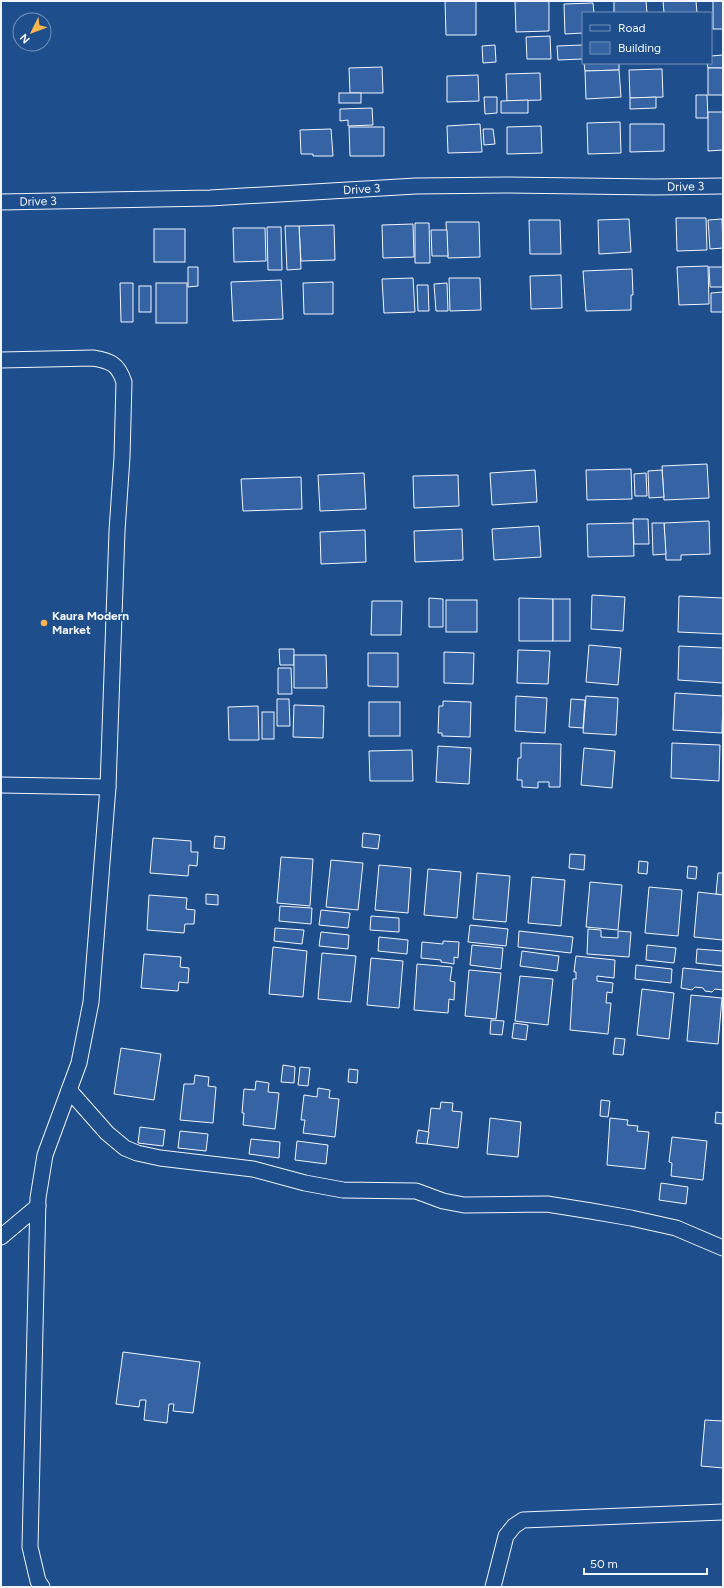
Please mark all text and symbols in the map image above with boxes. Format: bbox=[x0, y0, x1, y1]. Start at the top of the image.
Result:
north arrow bbox=[12, 12, 52, 52]
legend bbox=[582, 12, 712, 64]
text: Road bbox=[618, 21, 646, 35]
text: N bbox=[17, 31, 33, 46]
text: Building bbox=[618, 41, 661, 55]
street label: Drive 3 bbox=[667, 179, 704, 194]
street label: Drive 3 bbox=[343, 181, 381, 197]
street label: Drive 3 bbox=[19, 194, 57, 209]
place label: Kaura Modern Market bbox=[52, 609, 129, 637]
marker: Kaura Modern Market bbox=[39, 618, 49, 628]
scale bar bbox=[584, 1550, 707, 1576]
text: 50 m bbox=[590, 1557, 618, 1571]

